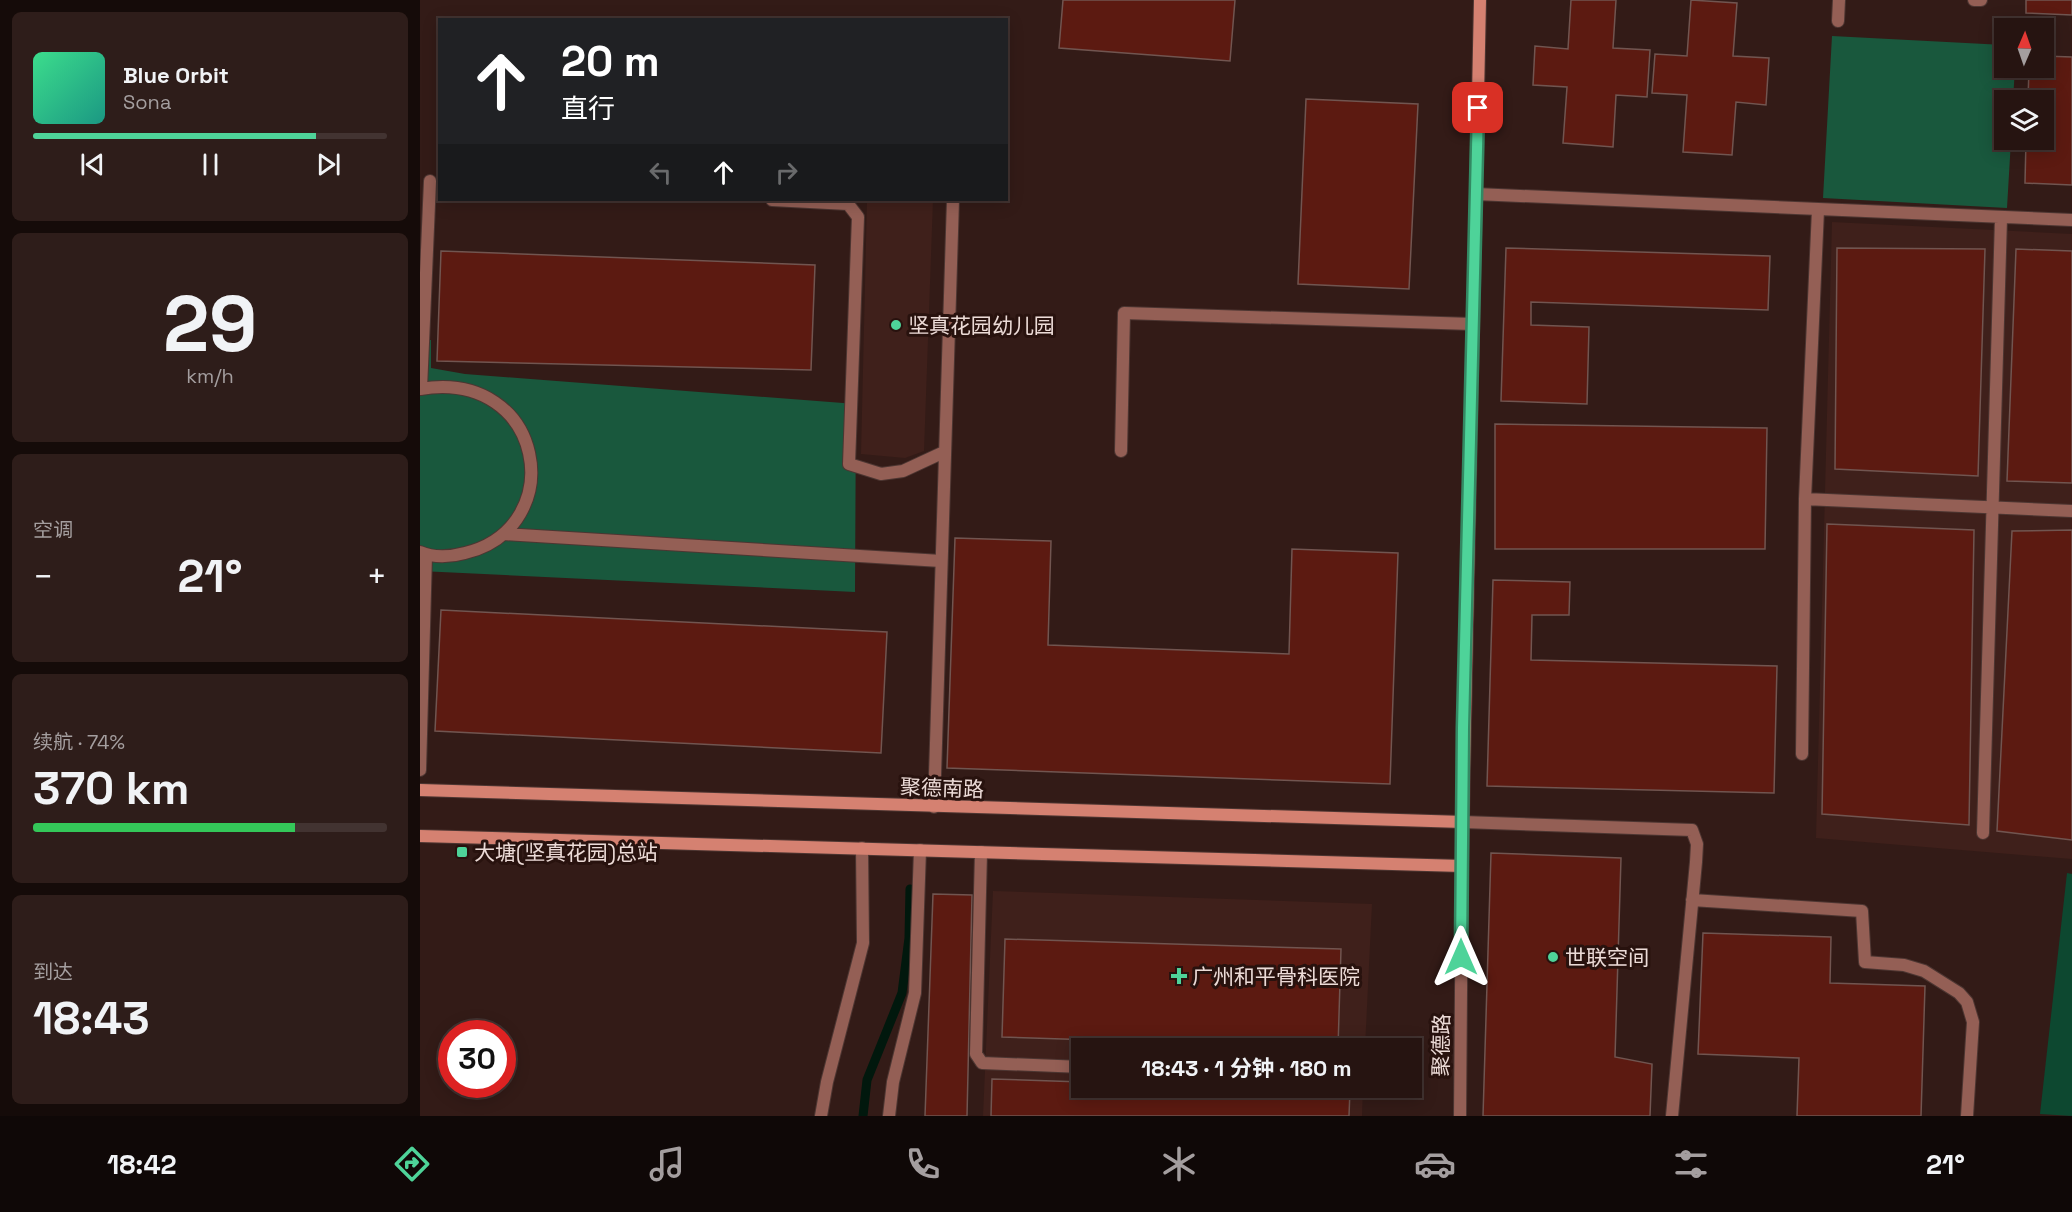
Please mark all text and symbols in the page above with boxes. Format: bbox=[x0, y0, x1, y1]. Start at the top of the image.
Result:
north arrow bbox=[1994, 18, 2054, 78]
map controls bbox=[1994, 18, 2054, 150]
text: 20 m bbox=[561, 35, 660, 88]
icon: ahead bbox=[462, 42, 540, 120]
text: Blue Orbit bbox=[123, 61, 229, 89]
pin bbox=[1452, 82, 1503, 133]
text: Sona bbox=[123, 89, 171, 115]
button: layers bbox=[1994, 90, 2054, 150]
text: 直行 bbox=[561, 91, 615, 126]
icon: arrive bbox=[1461, 91, 1494, 124]
icon: previous bbox=[76, 148, 109, 181]
icon: pause bbox=[194, 148, 227, 181]
icon: next bbox=[312, 148, 345, 181]
icon: left bbox=[644, 156, 677, 189]
icon: ahead bbox=[707, 156, 740, 189]
icon: right bbox=[770, 156, 803, 189]
text: 29 bbox=[163, 274, 257, 374]
place label: 坚真花园幼儿园 bbox=[908, 312, 1055, 339]
marker: 坚真花园幼儿园 bbox=[889, 318, 903, 332]
text: km/h bbox=[186, 363, 234, 389]
text: 空调 bbox=[33, 517, 73, 543]
text: 21° bbox=[178, 548, 242, 605]
text: − bbox=[33, 556, 53, 598]
text: + bbox=[367, 556, 387, 598]
text: 续航 · 74% bbox=[33, 729, 125, 755]
text: 370 km bbox=[33, 760, 190, 817]
street label: 聚德南路 bbox=[900, 773, 984, 803]
place label: 大塘(坚真花园)总站 bbox=[474, 839, 658, 866]
marker: 大塘(坚真花园)总站 bbox=[455, 845, 469, 859]
position arrow bbox=[1429, 925, 1493, 989]
place label: 世联空间 bbox=[1565, 944, 1649, 971]
marker: 世联空间 bbox=[1546, 950, 1560, 964]
text: 到达 bbox=[33, 959, 73, 985]
place label: 广州和平骨科医院 bbox=[1192, 963, 1360, 990]
marker: 广州和平骨科医院 bbox=[1170, 967, 1188, 985]
text: 18:43 bbox=[33, 990, 150, 1047]
street label: 聚德路 bbox=[1427, 1013, 1455, 1077]
speed limit sign: 30 bbox=[438, 1020, 516, 1098]
text: 18:43 · 1 分钟 · 180 m bbox=[1141, 1054, 1352, 1082]
icon: directions bbox=[391, 1143, 433, 1185]
icon: music bbox=[646, 1143, 688, 1185]
icon: phone bbox=[902, 1143, 944, 1185]
icon: climate bbox=[1158, 1143, 1200, 1185]
icon: car bbox=[1414, 1143, 1456, 1185]
icon: filters bbox=[1670, 1143, 1712, 1185]
text: 18:42 bbox=[107, 1147, 177, 1182]
text: 21° bbox=[1926, 1147, 1965, 1182]

